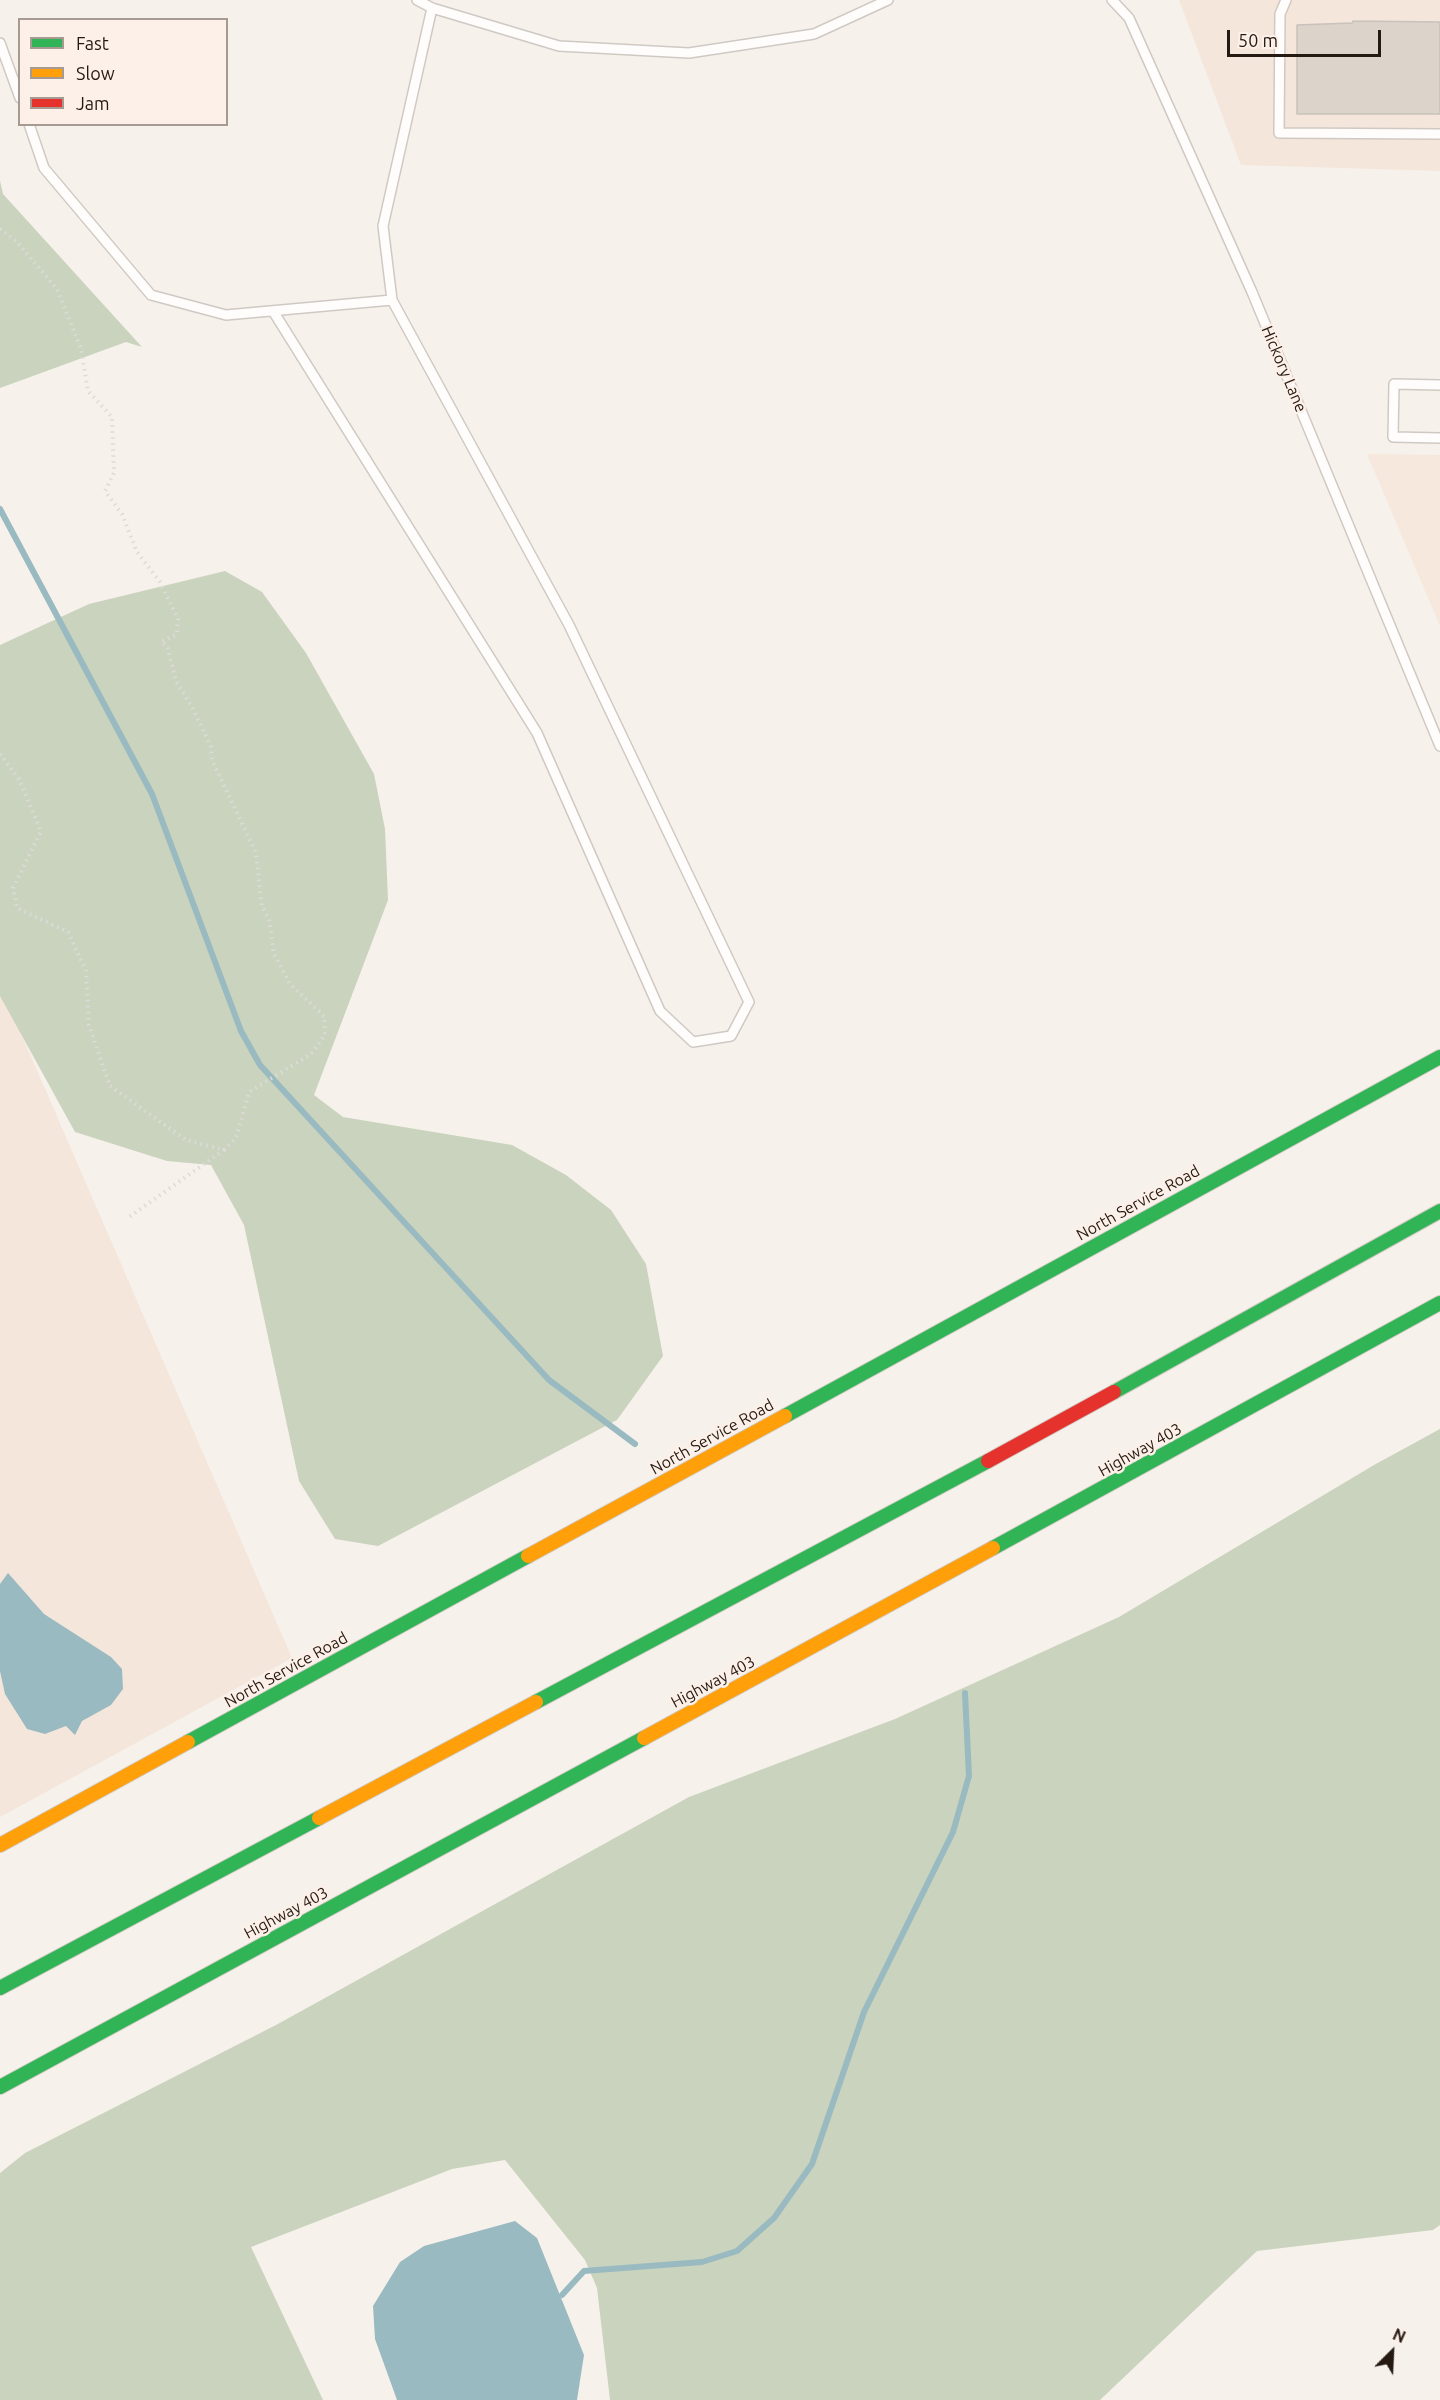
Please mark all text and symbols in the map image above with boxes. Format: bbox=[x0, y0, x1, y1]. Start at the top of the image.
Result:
legend bbox=[18, 18, 228, 126]
scale bar bbox=[1230, 18, 1384, 56]
text: 50 m bbox=[1238, 30, 1278, 50]
text: Fast bbox=[76, 33, 109, 53]
text: Slow bbox=[76, 63, 115, 83]
text: Jam bbox=[76, 93, 110, 113]
street label: Hickory Lane bbox=[1257, 323, 1311, 415]
street label: North Service Road bbox=[1073, 1161, 1203, 1245]
street label: North Service Road bbox=[647, 1395, 777, 1479]
street label: Highway 403 bbox=[1095, 1419, 1185, 1481]
street label: North Service Road bbox=[221, 1628, 351, 1712]
street label: Highway 403 bbox=[668, 1652, 758, 1712]
street label: Highway 403 bbox=[241, 1883, 331, 1943]
north arrow bbox=[1362, 2322, 1422, 2382]
text: N bbox=[1390, 2325, 1408, 2346]

